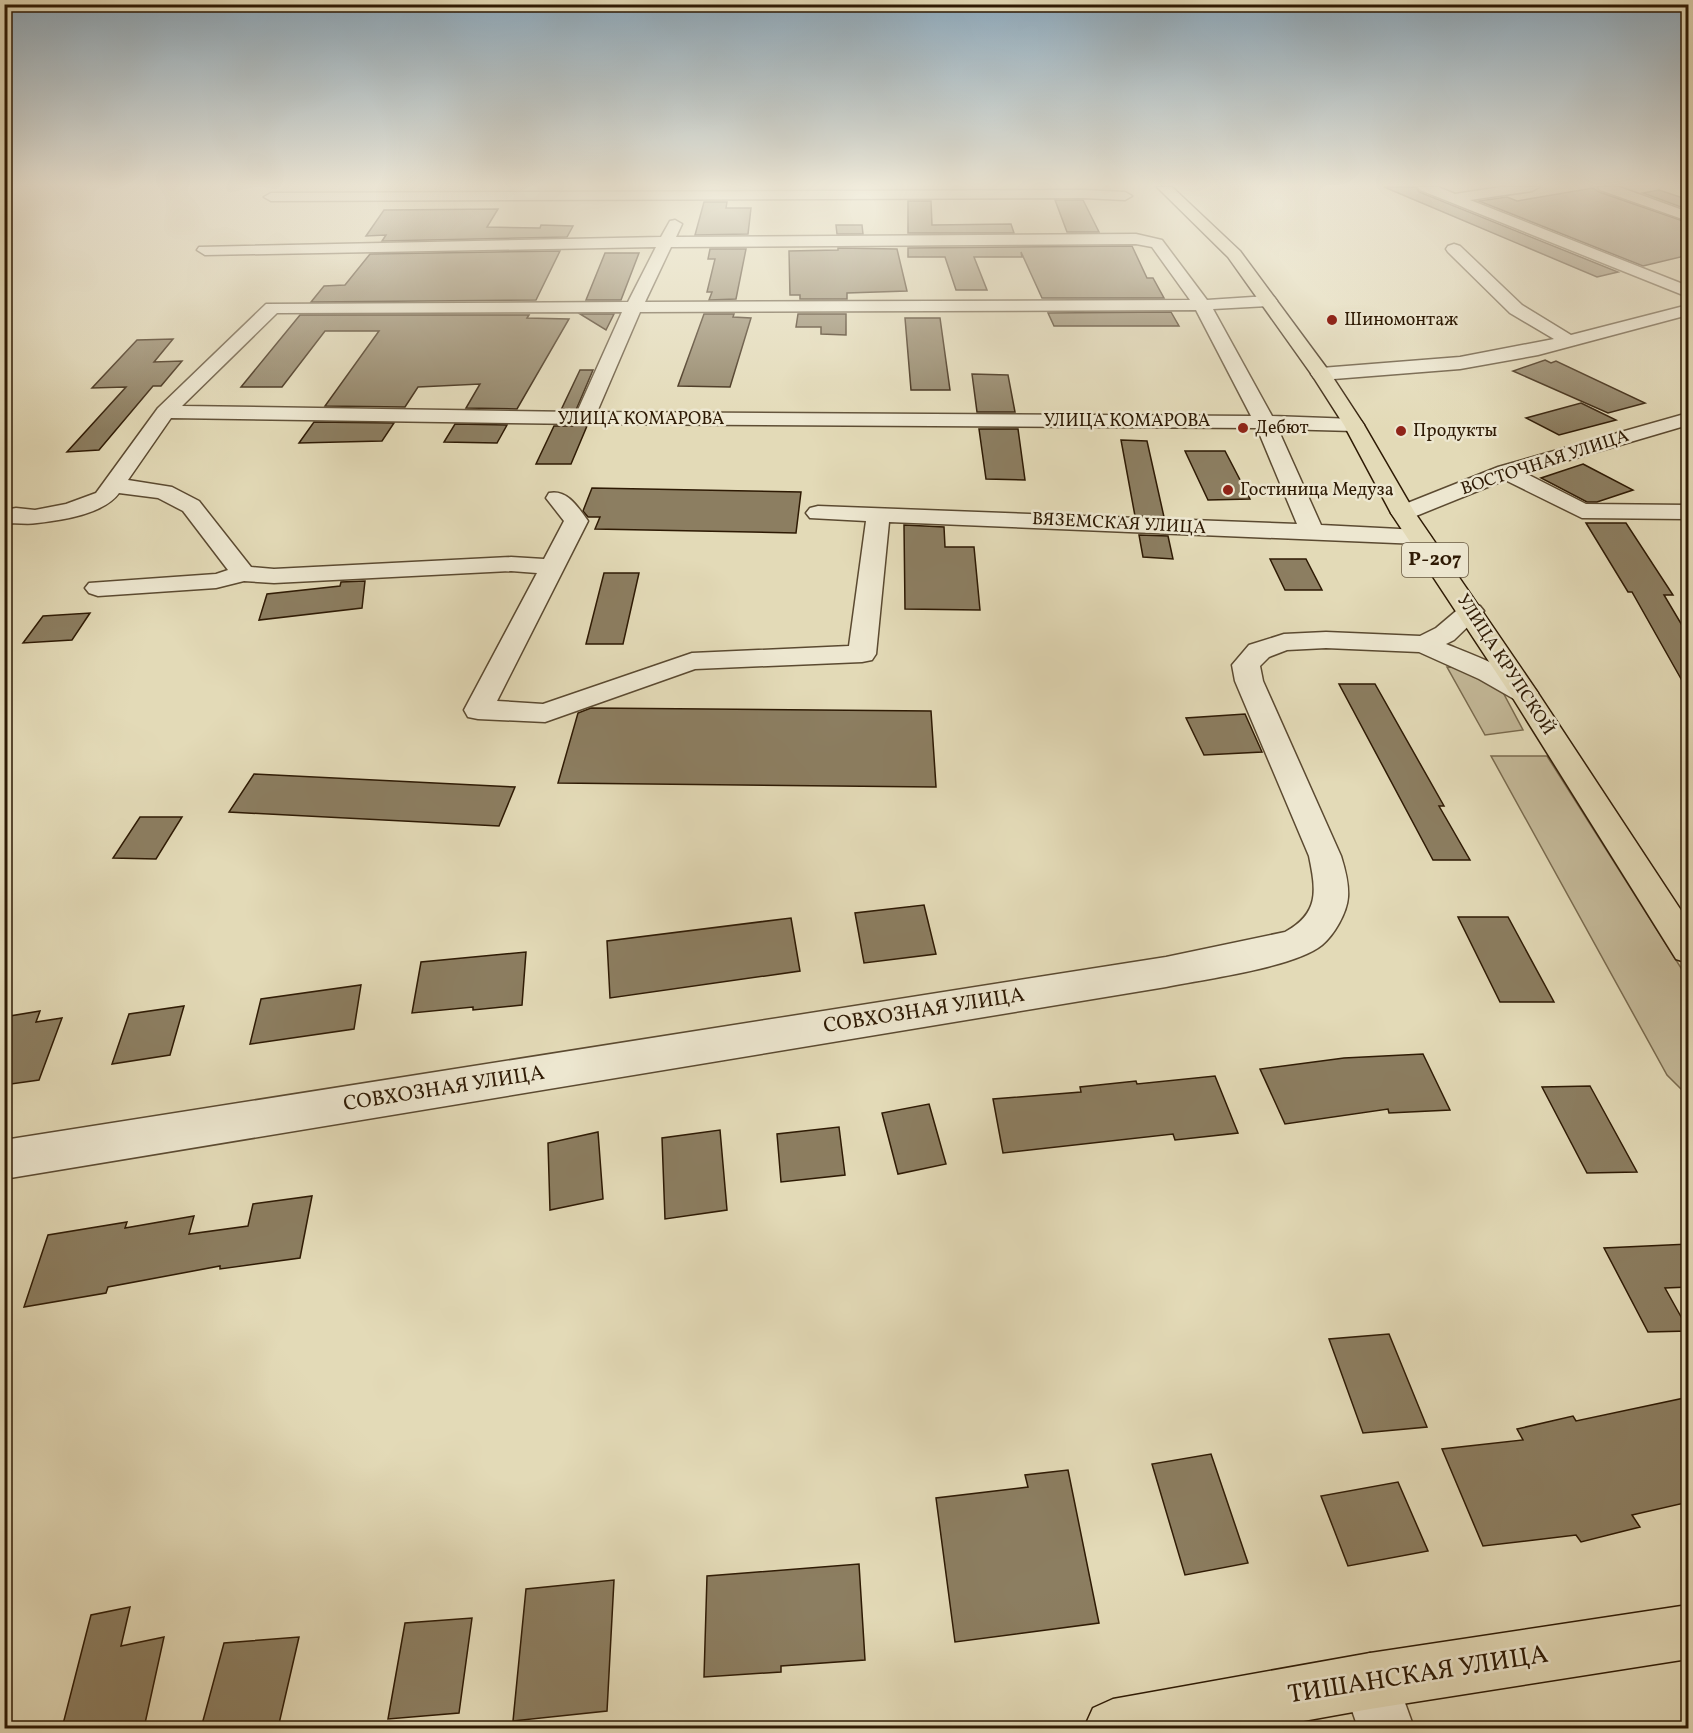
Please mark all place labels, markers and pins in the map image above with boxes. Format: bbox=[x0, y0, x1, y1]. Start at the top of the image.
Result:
place label: Шиномонтаж bbox=[1344, 308, 1458, 333]
marker: Шиномонтаж bbox=[1325, 313, 1339, 327]
place label: Дебют bbox=[1255, 416, 1309, 441]
place label: Продукты bbox=[1413, 419, 1498, 444]
marker: Дебют bbox=[1236, 421, 1250, 435]
marker: Продукты bbox=[1394, 424, 1408, 438]
place label: Гостиница Медуза bbox=[1240, 478, 1394, 503]
marker: Гостиница Медуза bbox=[1221, 483, 1235, 497]

